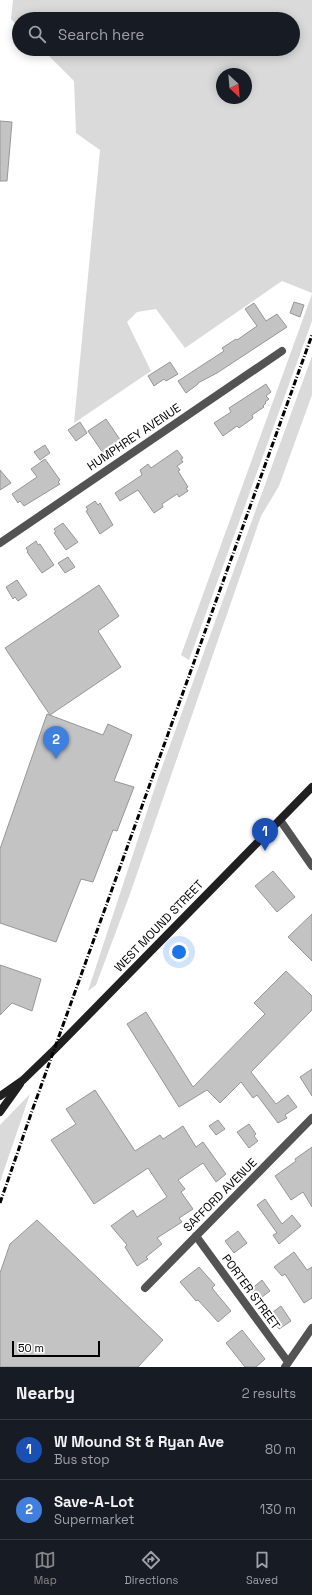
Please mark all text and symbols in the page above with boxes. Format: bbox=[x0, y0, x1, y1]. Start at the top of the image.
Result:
search box bbox=[12, 12, 300, 56]
icon: search bbox=[26, 23, 48, 45]
text: Search here bbox=[58, 25, 144, 44]
north arrow bbox=[216, 68, 252, 104]
street label: HUMPHREY AVENUE bbox=[84, 400, 184, 474]
pin: 2 bbox=[43, 726, 69, 759]
pin: 1 bbox=[252, 818, 278, 851]
street label: WEST MOUND STREET bbox=[111, 877, 207, 975]
your location bbox=[169, 942, 189, 962]
street label: SAFFORD AVENUE bbox=[180, 1155, 260, 1235]
street label: PORTER STREET bbox=[218, 1251, 284, 1333]
scale bar bbox=[12, 1339, 100, 1358]
text: 50 m bbox=[18, 1341, 44, 1355]
text: Nearby bbox=[16, 1382, 75, 1404]
text: 2 results bbox=[242, 1385, 296, 1402]
text: W Mound St & Ryan Ave bbox=[54, 1432, 224, 1451]
text: 1 bbox=[26, 1441, 32, 1458]
text: 80 m bbox=[265, 1441, 296, 1458]
text: Bus stop bbox=[54, 1451, 110, 1468]
text: Save-A-Lot bbox=[54, 1492, 134, 1511]
text: 2 bbox=[25, 1501, 33, 1518]
text: 130 m bbox=[260, 1501, 296, 1518]
text: Supermarket bbox=[54, 1511, 135, 1528]
tab: Map bbox=[34, 1549, 57, 1587]
tab: Directions bbox=[124, 1549, 178, 1587]
tab: Saved bbox=[246, 1549, 278, 1587]

